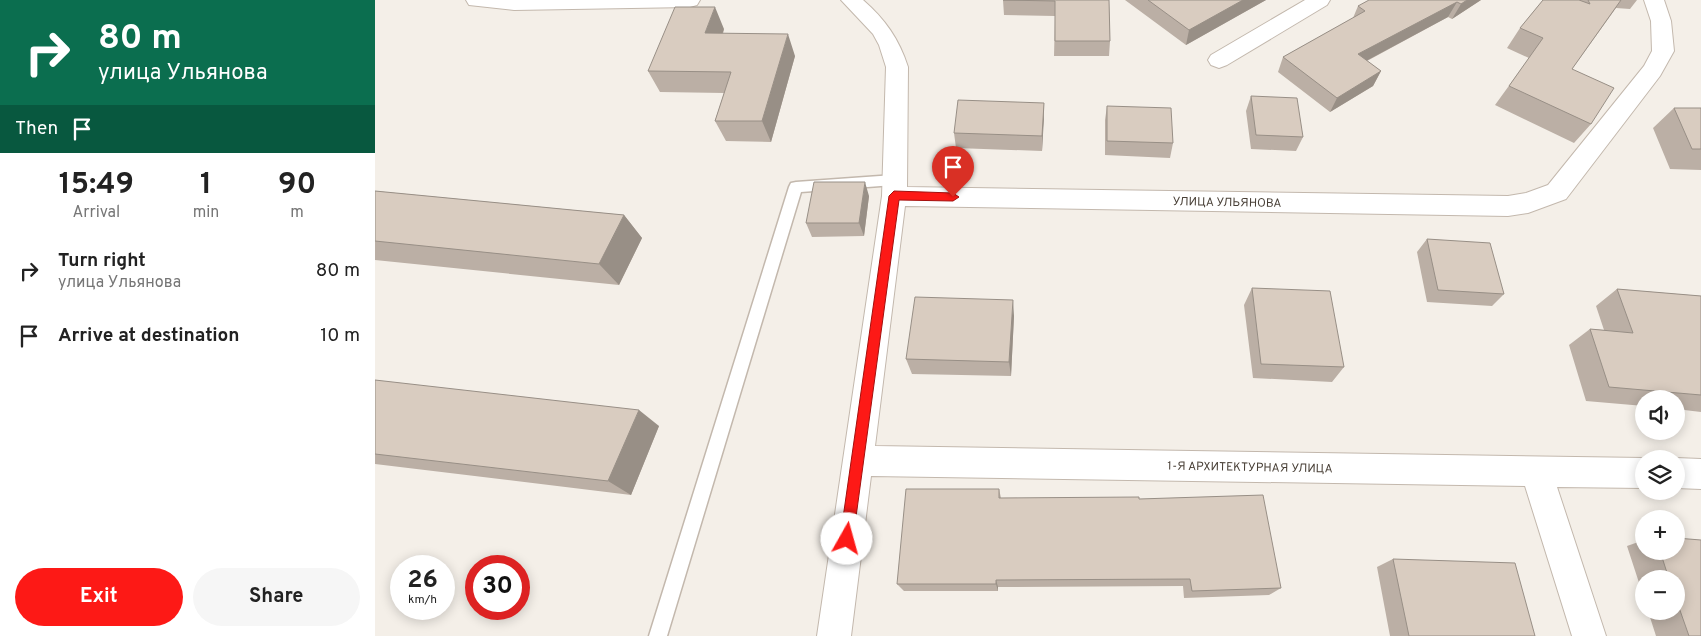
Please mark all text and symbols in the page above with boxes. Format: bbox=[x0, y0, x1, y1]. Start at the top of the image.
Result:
text: 80 m bbox=[98, 17, 182, 61]
icon: right bbox=[15, 20, 80, 85]
text: улица Ульянова bbox=[98, 60, 268, 87]
icon: arrive bbox=[68, 115, 96, 143]
text: Then bbox=[15, 117, 58, 141]
pin bbox=[932, 146, 974, 197]
icon: arrive bbox=[939, 153, 967, 181]
text: 15:49 bbox=[59, 167, 134, 204]
text: 1 bbox=[200, 167, 212, 204]
text: 90 bbox=[278, 167, 316, 204]
street label: УЛИЦА УЛЬЯНОВА bbox=[1172, 194, 1282, 212]
text: Arrival bbox=[73, 203, 120, 223]
text: min bbox=[193, 203, 219, 223]
text: m bbox=[290, 203, 304, 223]
text: Turn right bbox=[58, 249, 146, 273]
icon: right bbox=[15, 257, 43, 285]
text: 80 m bbox=[316, 259, 360, 283]
text: улица Ульянова bbox=[58, 273, 181, 293]
icon: arrive bbox=[15, 322, 43, 350]
text: Arrive at destination bbox=[58, 324, 239, 348]
text: 10 m bbox=[320, 324, 360, 348]
map controls bbox=[1635, 390, 1685, 620]
button: sound bbox=[1635, 390, 1685, 440]
button: layers bbox=[1635, 450, 1685, 500]
street label: 1-Я АРХИТЕКТУРНАЯ УЛИЦА bbox=[1167, 459, 1333, 477]
button: + bbox=[1635, 510, 1685, 560]
position arrow bbox=[820, 512, 872, 564]
speed limit sign: 30 bbox=[465, 555, 530, 620]
text: 26 bbox=[407, 565, 438, 597]
button: Exit bbox=[15, 568, 183, 626]
button: Share bbox=[193, 568, 360, 626]
button: − bbox=[1635, 570, 1685, 620]
text: km/h bbox=[408, 592, 437, 608]

